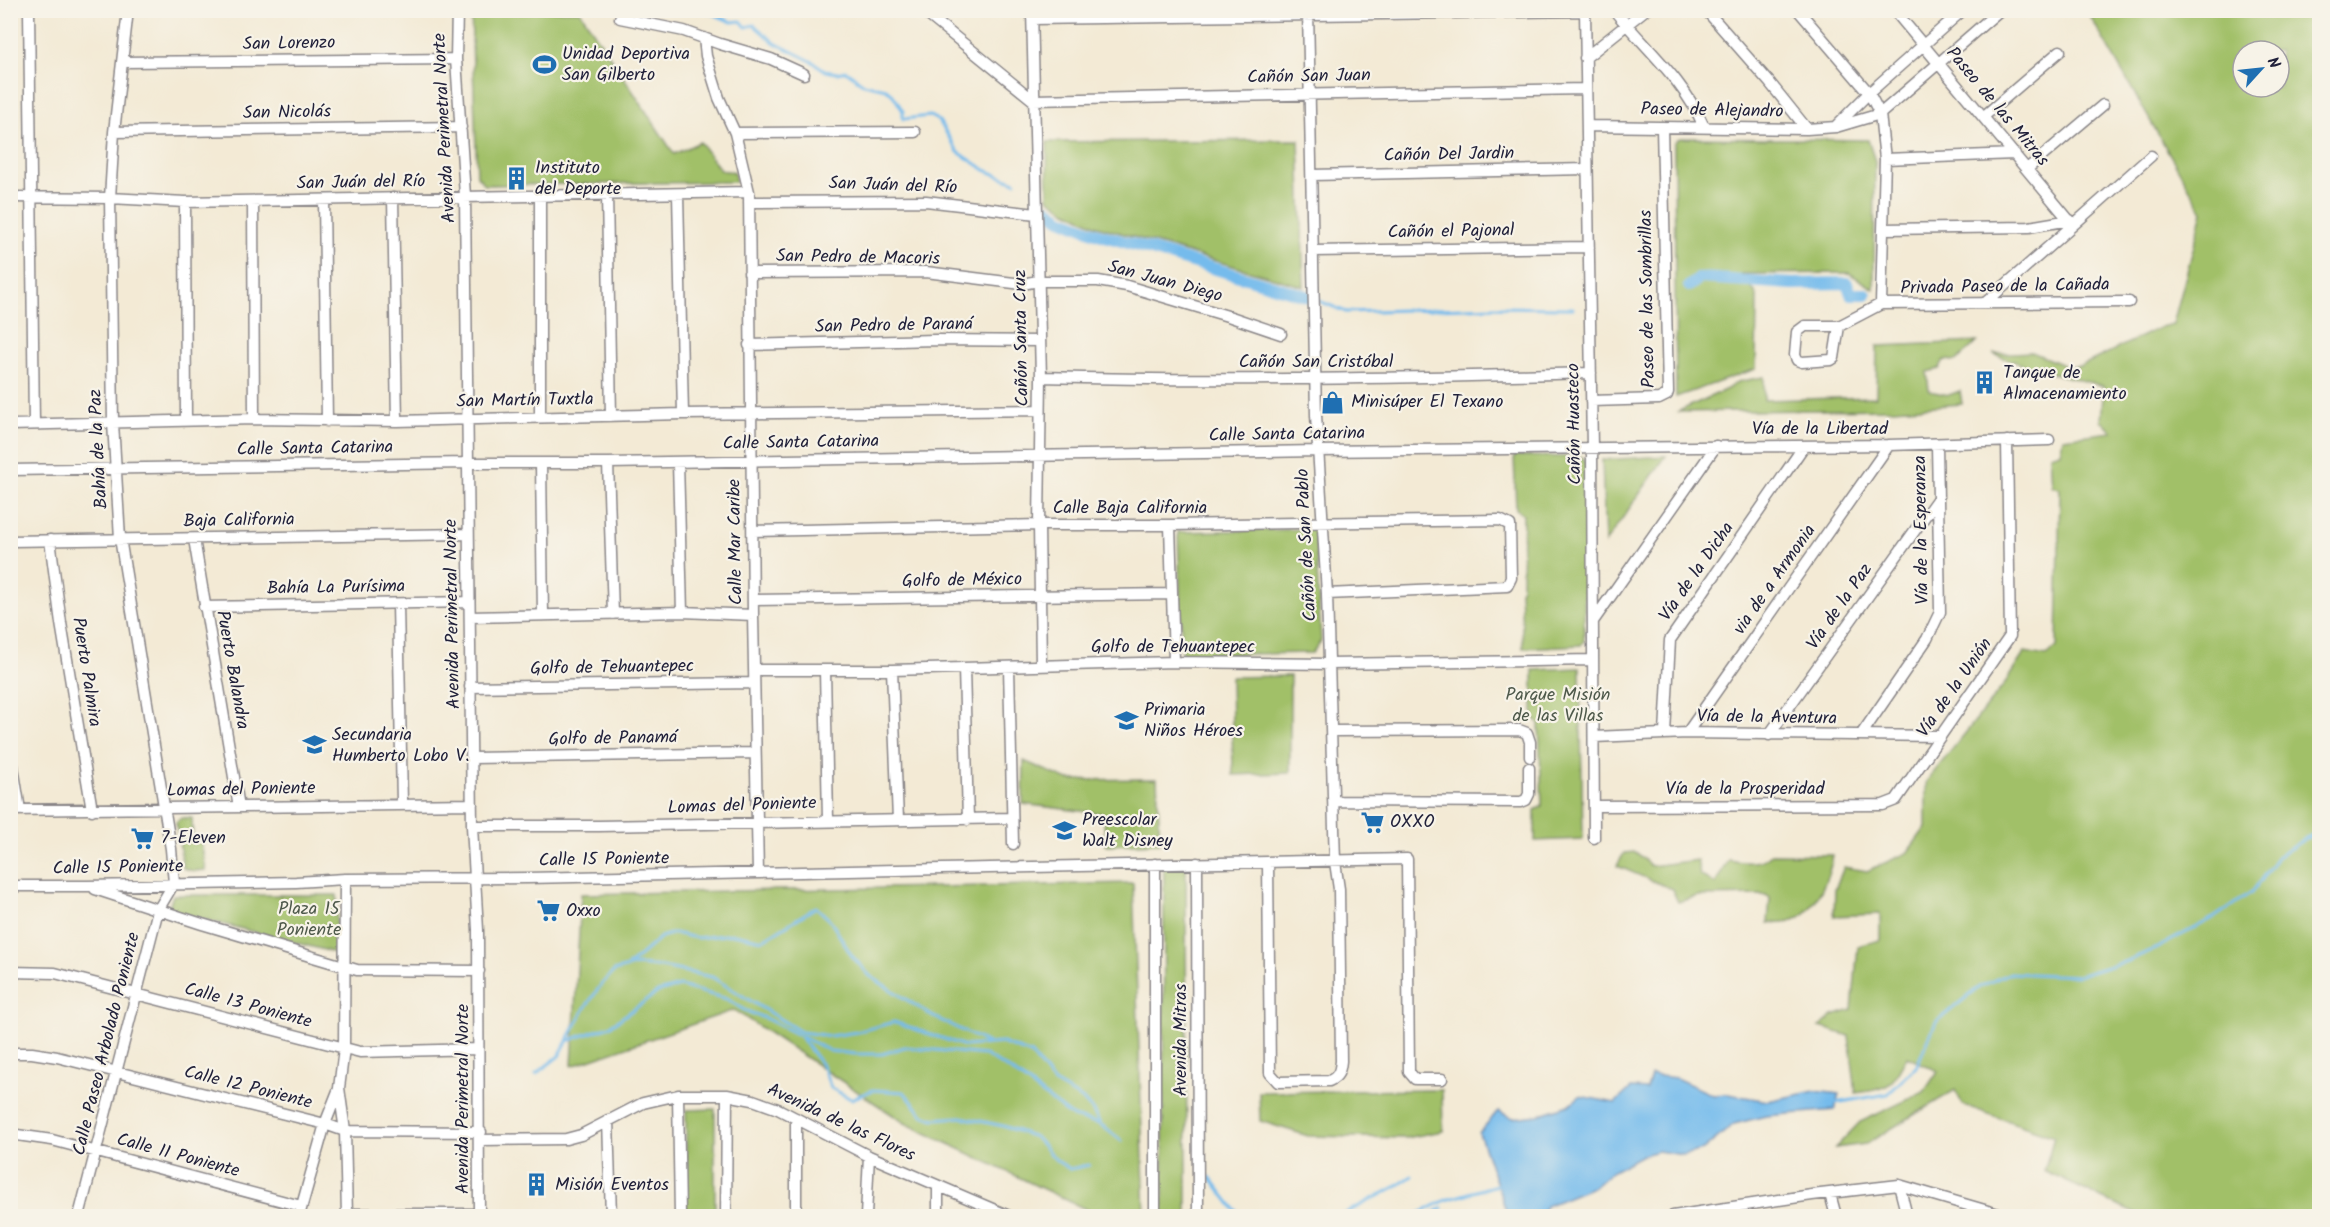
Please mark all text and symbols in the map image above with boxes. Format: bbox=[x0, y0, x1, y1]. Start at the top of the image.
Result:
street label: San Lorenzo bbox=[242, 29, 336, 59]
street label: Avenida Perimetral Norte bbox=[426, 32, 464, 224]
north arrow bbox=[2231, 39, 2291, 99]
place label: Unidad Deportiva San Gilberto bbox=[562, 40, 690, 90]
street label: Paseo de las Mitras bbox=[1938, 41, 2056, 174]
sports icon: Unidad Deportiva San Gilberto bbox=[531, 51, 557, 77]
text: N bbox=[2260, 53, 2286, 73]
street label: Cañón San Juan bbox=[1247, 61, 1371, 93]
street label: Paseo de Alejandro bbox=[1640, 95, 1784, 127]
street label: San Nicolás bbox=[243, 98, 332, 128]
street label: Cañón Del Jardin bbox=[1383, 139, 1515, 171]
place label: Instituto del Deporte bbox=[535, 154, 621, 204]
building icon: Instituto del Deporte bbox=[504, 165, 530, 191]
street label: San Juán del Río bbox=[296, 167, 426, 199]
street label: San Juán del Río bbox=[828, 169, 958, 203]
street label: Paseo de las Sombrillas bbox=[1632, 209, 1664, 388]
street label: Cañón el Pajonal bbox=[1387, 216, 1515, 248]
street label: San Pedro de Macoris bbox=[776, 242, 941, 274]
street label: San Juan Diego bbox=[1104, 253, 1226, 311]
street label: Cañón Santa Cruz bbox=[1006, 269, 1038, 407]
street label: Privada Paseo de la Cañada bbox=[1900, 271, 2110, 303]
street label: San Pedro de Paraná bbox=[815, 310, 975, 342]
street label: Cañón San Cristóbal bbox=[1239, 348, 1394, 377]
place label: Tanque de Almacenamiento bbox=[2003, 359, 2127, 409]
street label: Cañón Huasteco bbox=[1559, 363, 1591, 485]
building icon: Tanque de Almacenamiento bbox=[1972, 370, 1998, 396]
street label: San Martín Tuxtla bbox=[456, 385, 594, 417]
street label: Bahía de la Paz bbox=[81, 388, 117, 510]
place label: Minisúper El Texano bbox=[1351, 388, 1503, 417]
shop icon: Minisúper El Texano bbox=[1320, 389, 1346, 415]
street label: Vía de la Libertad bbox=[1752, 415, 1889, 444]
street label: Calle Santa Catarina bbox=[1209, 419, 1365, 451]
street label: Calle Santa Catarina bbox=[723, 427, 879, 459]
street label: Calle Santa Catarina bbox=[237, 433, 393, 465]
street label: Vía de la Esperanza bbox=[1906, 455, 1938, 605]
street label: Cañón de San Pablo bbox=[1289, 468, 1325, 622]
street label: Calle Mar Caribe bbox=[720, 479, 752, 605]
street label: Calle Baja California bbox=[1053, 494, 1207, 523]
street label: Baja California bbox=[183, 506, 295, 536]
street label: Vía de la Dicha bbox=[1652, 516, 1742, 628]
street label: Avenida Perimetral Norte bbox=[437, 519, 469, 709]
street label: via de a Armonia bbox=[1726, 519, 1824, 641]
street label: Vía de la Paz bbox=[1799, 558, 1881, 656]
street label: Golfo de México bbox=[902, 565, 1022, 597]
street label: Bahía La Purísima bbox=[267, 572, 405, 604]
street label: Puerto Balandra bbox=[207, 608, 257, 732]
street label: Puerto Palmira bbox=[63, 615, 109, 729]
street label: Vía de la Unión bbox=[1910, 632, 2000, 744]
street label: Golfo de Tehuantepec bbox=[1091, 633, 1255, 662]
street label: Golfo de Tehuantepec bbox=[530, 652, 694, 684]
park label: Parque Misión de las Villas bbox=[1506, 681, 1610, 731]
place label: Primaria Niños Héroes bbox=[1144, 696, 1243, 746]
street label: Vía de la Aventura bbox=[1697, 702, 1837, 734]
school or university icon: Primaria Niños Héroes bbox=[1113, 707, 1139, 733]
place label: Secundaria Humberto Lobo V. bbox=[332, 721, 470, 771]
street label: Golfo de Panamá bbox=[548, 723, 679, 755]
school or university icon: Secundaria Humberto Lobo V. bbox=[301, 732, 327, 758]
street label: Lomas del Poniente bbox=[166, 774, 316, 806]
street label: Vía de la Prosperidad bbox=[1666, 775, 1825, 804]
street label: Lomas del Poniente bbox=[667, 789, 817, 823]
place label: Preescolar Walt Disney bbox=[1082, 806, 1173, 856]
place label: OXXO bbox=[1390, 808, 1435, 837]
supermarket icon: OXXO bbox=[1359, 809, 1385, 835]
school or university icon: Preescolar Walt Disney bbox=[1051, 817, 1077, 843]
place label: 7-Eleven bbox=[161, 824, 226, 853]
supermarket icon: 7-Eleven bbox=[130, 825, 156, 851]
street label: Calle 15 Poniente bbox=[539, 844, 669, 876]
street label: Calle 15 Poniente bbox=[53, 852, 183, 884]
park label: Plaza 15 Poniente bbox=[277, 895, 341, 945]
place label: Oxxo bbox=[566, 897, 601, 926]
supermarket icon: Oxxo bbox=[535, 898, 561, 924]
street label: Calle Paseo Arbolado Poniente bbox=[65, 929, 149, 1159]
street label: Calle 13 Poniente bbox=[181, 975, 315, 1037]
street label: Avenida Mitras bbox=[1167, 983, 1196, 1096]
street label: Avenida Perimetral Norte bbox=[449, 1004, 478, 1194]
street label: Calle 12 Poniente bbox=[181, 1058, 315, 1118]
street label: Avenida de las Flores bbox=[762, 1076, 920, 1170]
street label: Calle 11 Poniente bbox=[113, 1126, 243, 1186]
place label: Misión Eventos bbox=[555, 1171, 669, 1200]
building icon: Misión Eventos bbox=[524, 1172, 550, 1198]

